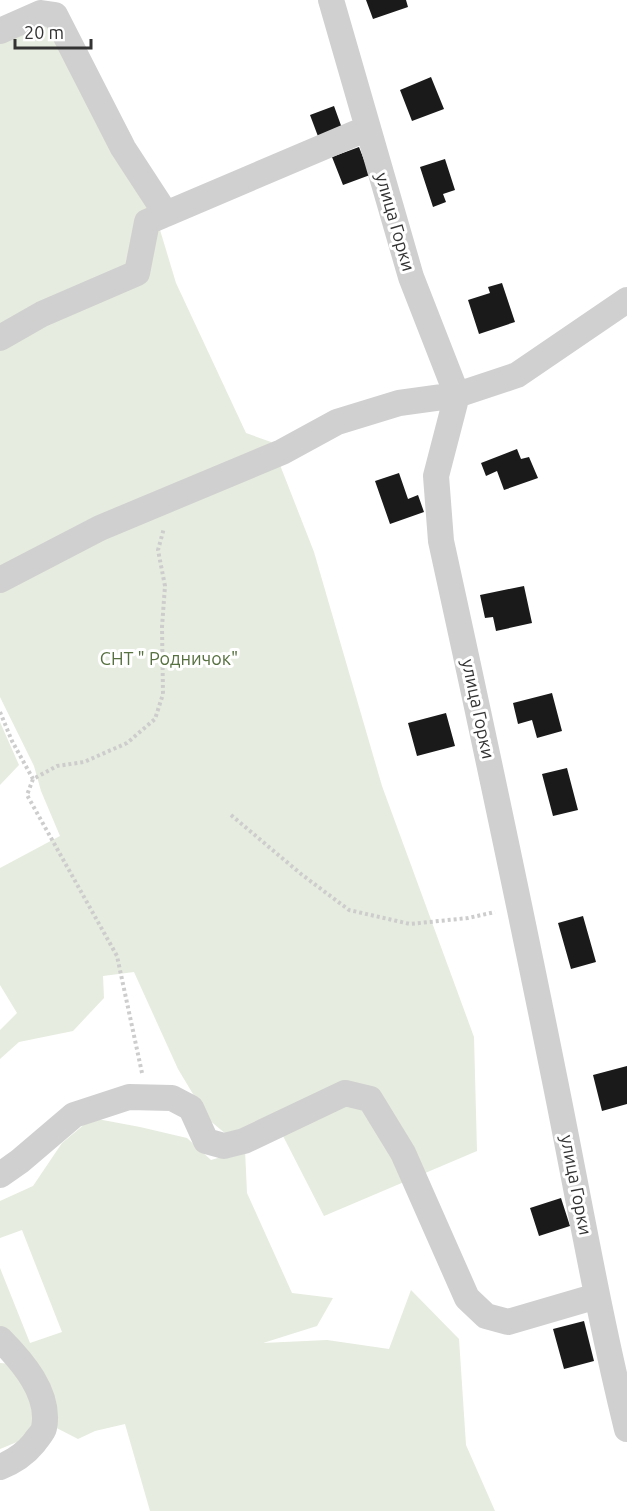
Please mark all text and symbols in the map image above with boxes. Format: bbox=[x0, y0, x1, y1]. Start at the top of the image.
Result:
scale bar bbox=[15, 12, 92, 50]
text: 20 m bbox=[24, 22, 64, 42]
street label: улица Горки bbox=[372, 170, 420, 273]
park label: СНТ " Родничок" bbox=[100, 648, 238, 668]
street label: улица Горки bbox=[459, 657, 499, 761]
street label: улица Горки bbox=[557, 1133, 596, 1237]

